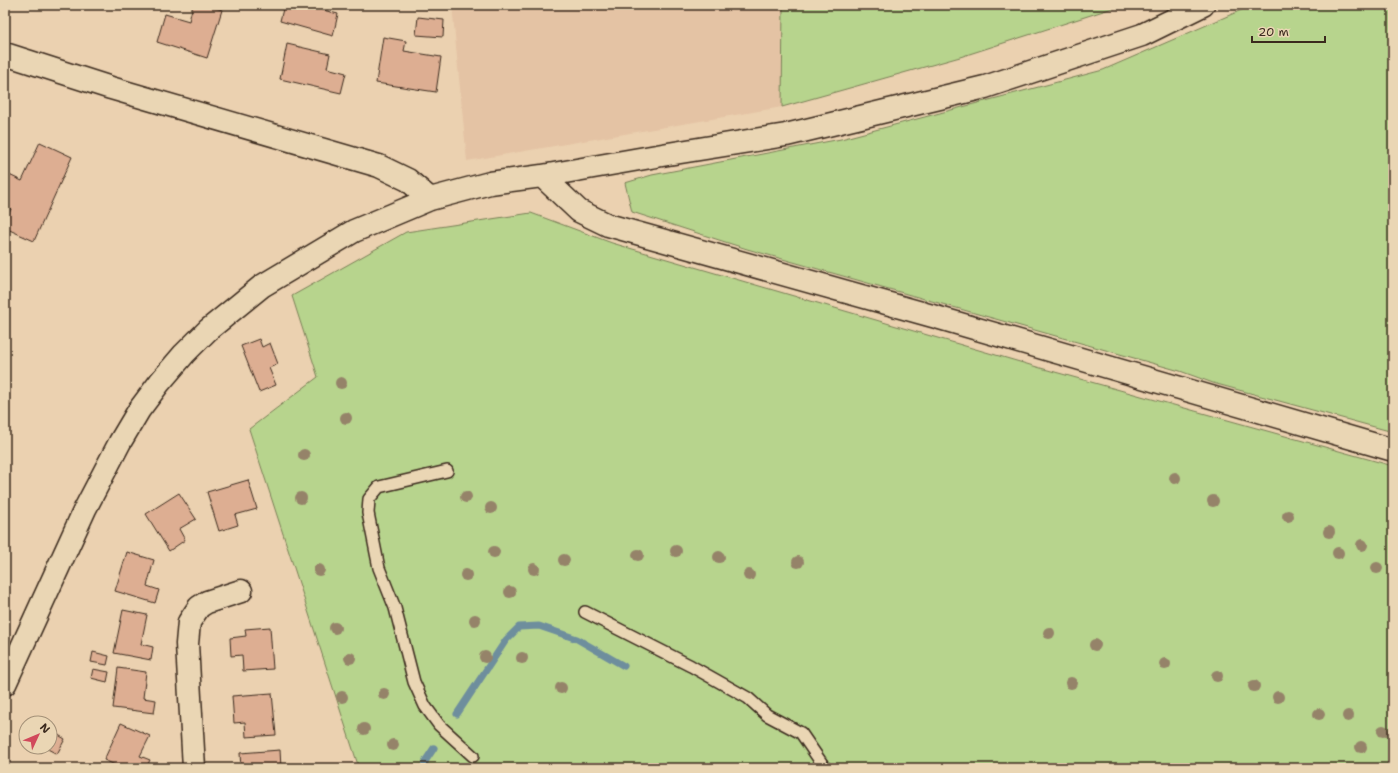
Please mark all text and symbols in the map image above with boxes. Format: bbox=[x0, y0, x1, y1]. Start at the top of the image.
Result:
scale bar bbox=[1252, 18, 1325, 44]
text: 20 m bbox=[1258, 24, 1289, 40]
north arrow bbox=[18, 715, 58, 755]
text: N bbox=[36, 720, 53, 737]

